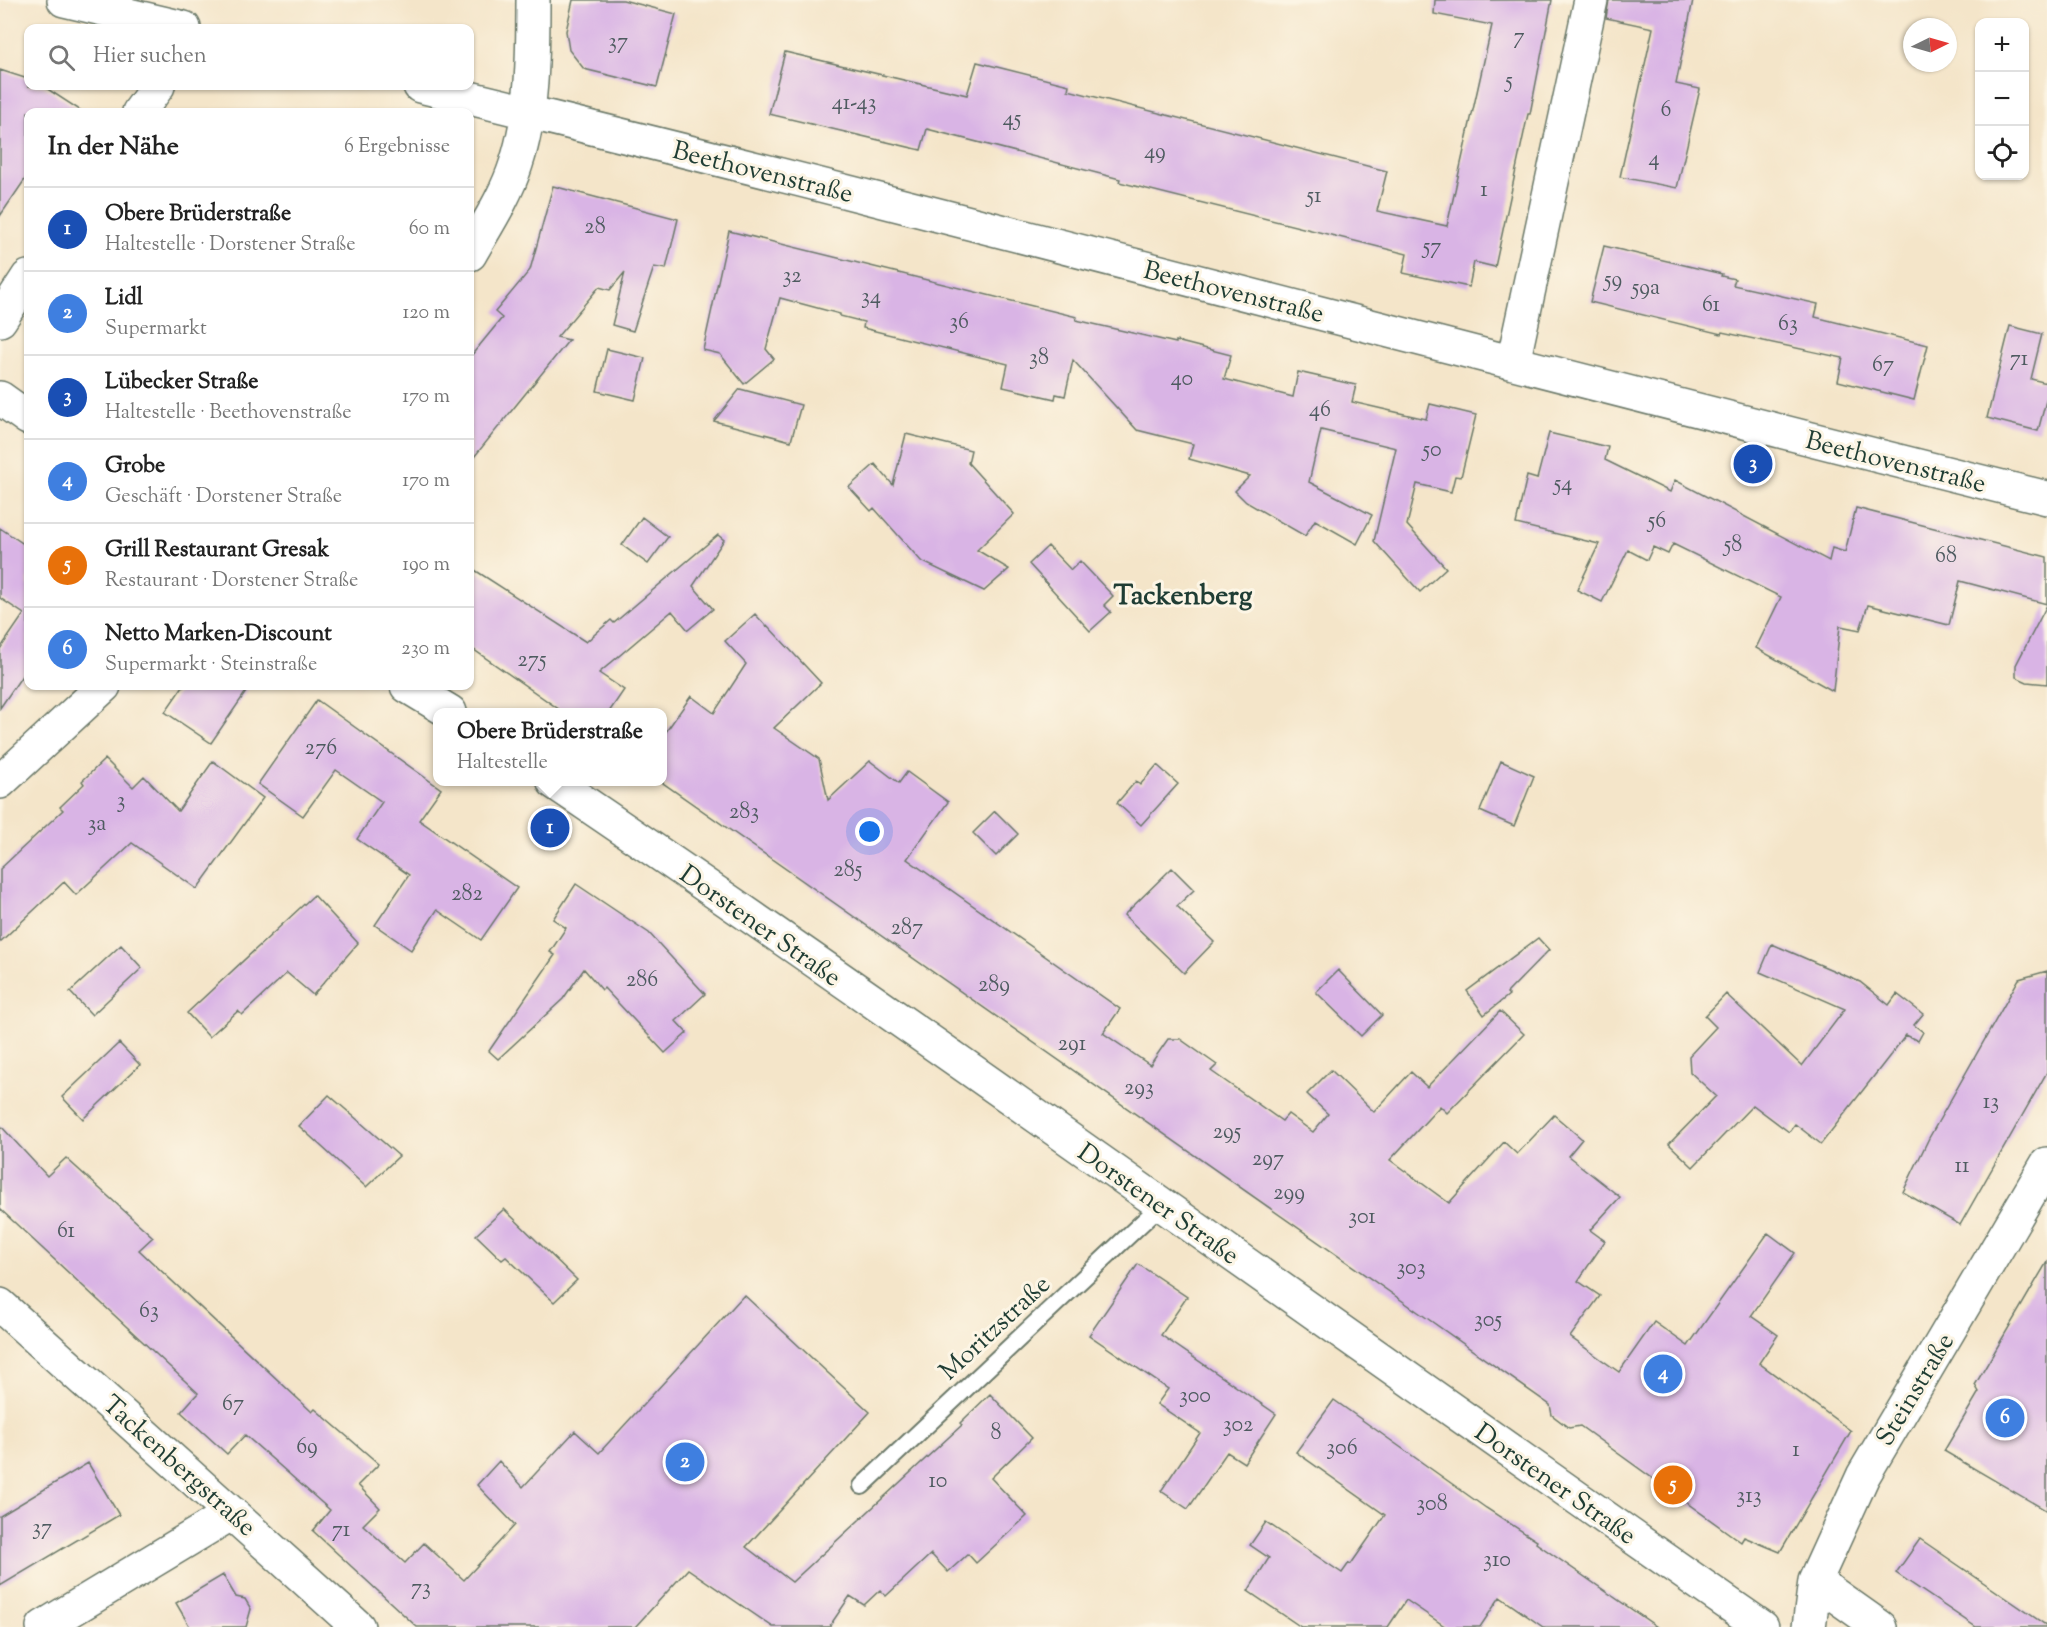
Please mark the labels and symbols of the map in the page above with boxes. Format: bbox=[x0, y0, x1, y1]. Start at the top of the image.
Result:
north arrow bbox=[1903, 18, 1957, 72]
house number: 7 bbox=[1513, 22, 1525, 54]
house number: 37 bbox=[608, 27, 628, 59]
house number: 5 bbox=[1503, 66, 1513, 98]
house number: 41-43 bbox=[832, 88, 876, 120]
house number: 6 bbox=[1661, 95, 1671, 127]
house number: 45 bbox=[1003, 104, 1022, 136]
street label: Beethovenstraße bbox=[668, 133, 857, 214]
house number: 49 bbox=[1144, 137, 1166, 169]
house number: 4 bbox=[1648, 144, 1660, 176]
house number: 1 bbox=[1480, 175, 1488, 207]
house number: 51 bbox=[1304, 181, 1322, 213]
house number: 28 bbox=[584, 212, 606, 244]
house number: 57 bbox=[1421, 232, 1441, 264]
street label: Beethovenstraße bbox=[1139, 253, 1328, 334]
house number: 32 bbox=[782, 261, 802, 293]
house number: 59 bbox=[1602, 265, 1622, 297]
house number: 59a bbox=[1630, 273, 1660, 305]
house number: 34 bbox=[861, 282, 881, 314]
house number: 61 bbox=[1702, 290, 1721, 322]
house number: 36 bbox=[949, 307, 969, 339]
house number: 63 bbox=[1778, 309, 1798, 341]
house number: 38 bbox=[1029, 343, 1049, 375]
house number: 71 bbox=[2010, 344, 2029, 376]
house number: 67 bbox=[1872, 350, 1894, 382]
house number: 40 bbox=[1171, 364, 1193, 396]
house number: 46 bbox=[1309, 395, 1331, 427]
street label: Beethovenstraße bbox=[1801, 423, 1990, 504]
house number: 50 bbox=[1420, 435, 1442, 467]
pin: 3 bbox=[1734, 442, 1772, 486]
house number: 54 bbox=[1552, 469, 1572, 501]
house number: 56 bbox=[1646, 506, 1666, 538]
house number: 58 bbox=[1722, 530, 1742, 562]
house number: 68 bbox=[1935, 541, 1957, 573]
district label: Tackenberg bbox=[1114, 577, 1253, 617]
house number: 275 bbox=[518, 645, 547, 677]
house number: 276 bbox=[305, 733, 337, 765]
house number: 3 bbox=[117, 786, 125, 818]
house number: 283 bbox=[729, 797, 759, 829]
pin: 1 bbox=[530, 806, 570, 850]
house number: 3a bbox=[87, 809, 107, 841]
your location bbox=[855, 817, 884, 846]
house number: 285 bbox=[834, 855, 863, 887]
street label: Dorstener Straße bbox=[671, 857, 848, 997]
house number: 282 bbox=[451, 879, 483, 911]
house number: 287 bbox=[891, 913, 923, 945]
house number: 286 bbox=[626, 965, 658, 997]
house number: 289 bbox=[978, 970, 1010, 1002]
house number: 291 bbox=[1058, 1029, 1087, 1061]
house number: 293 bbox=[1124, 1073, 1154, 1105]
house number: 13 bbox=[1983, 1087, 1999, 1119]
house number: 295 bbox=[1213, 1117, 1242, 1149]
street label: Dorstener Straße bbox=[1069, 1135, 1246, 1275]
house number: 297 bbox=[1252, 1144, 1284, 1176]
house number: 11 bbox=[1955, 1151, 1970, 1183]
house number: 299 bbox=[1273, 1178, 1305, 1210]
house number: 301 bbox=[1348, 1202, 1376, 1234]
house number: 61 bbox=[57, 1216, 76, 1248]
house number: 303 bbox=[1396, 1253, 1426, 1285]
street label: Moritzstraße bbox=[932, 1268, 1060, 1390]
house number: 63 bbox=[139, 1296, 159, 1328]
house number: 305 bbox=[1474, 1305, 1502, 1337]
street label: Steinstraße bbox=[1868, 1327, 1964, 1454]
pin: 4 bbox=[1644, 1352, 1682, 1396]
house number: 300 bbox=[1179, 1381, 1211, 1413]
street label: Tackenbergstraße bbox=[93, 1388, 263, 1546]
house number: 67 bbox=[222, 1389, 244, 1421]
pin: 6 bbox=[1986, 1396, 2024, 1440]
house number: 302 bbox=[1223, 1410, 1253, 1442]
street label: Dorstener Straße bbox=[1466, 1415, 1643, 1555]
house number: 8 bbox=[990, 1418, 1002, 1450]
house number: 69 bbox=[296, 1432, 318, 1464]
house number: 306 bbox=[1326, 1433, 1358, 1465]
house number: 1 bbox=[1792, 1435, 1800, 1467]
pin: 2 bbox=[666, 1440, 704, 1484]
pin: 5 bbox=[1654, 1462, 1692, 1508]
house number: 10 bbox=[929, 1466, 947, 1498]
house number: 313 bbox=[1736, 1481, 1762, 1513]
house number: 308 bbox=[1416, 1489, 1448, 1521]
house number: 37 bbox=[32, 1513, 52, 1545]
house number: 71 bbox=[332, 1515, 351, 1547]
house number: 310 bbox=[1483, 1545, 1511, 1577]
house number: 73 bbox=[411, 1573, 431, 1605]

